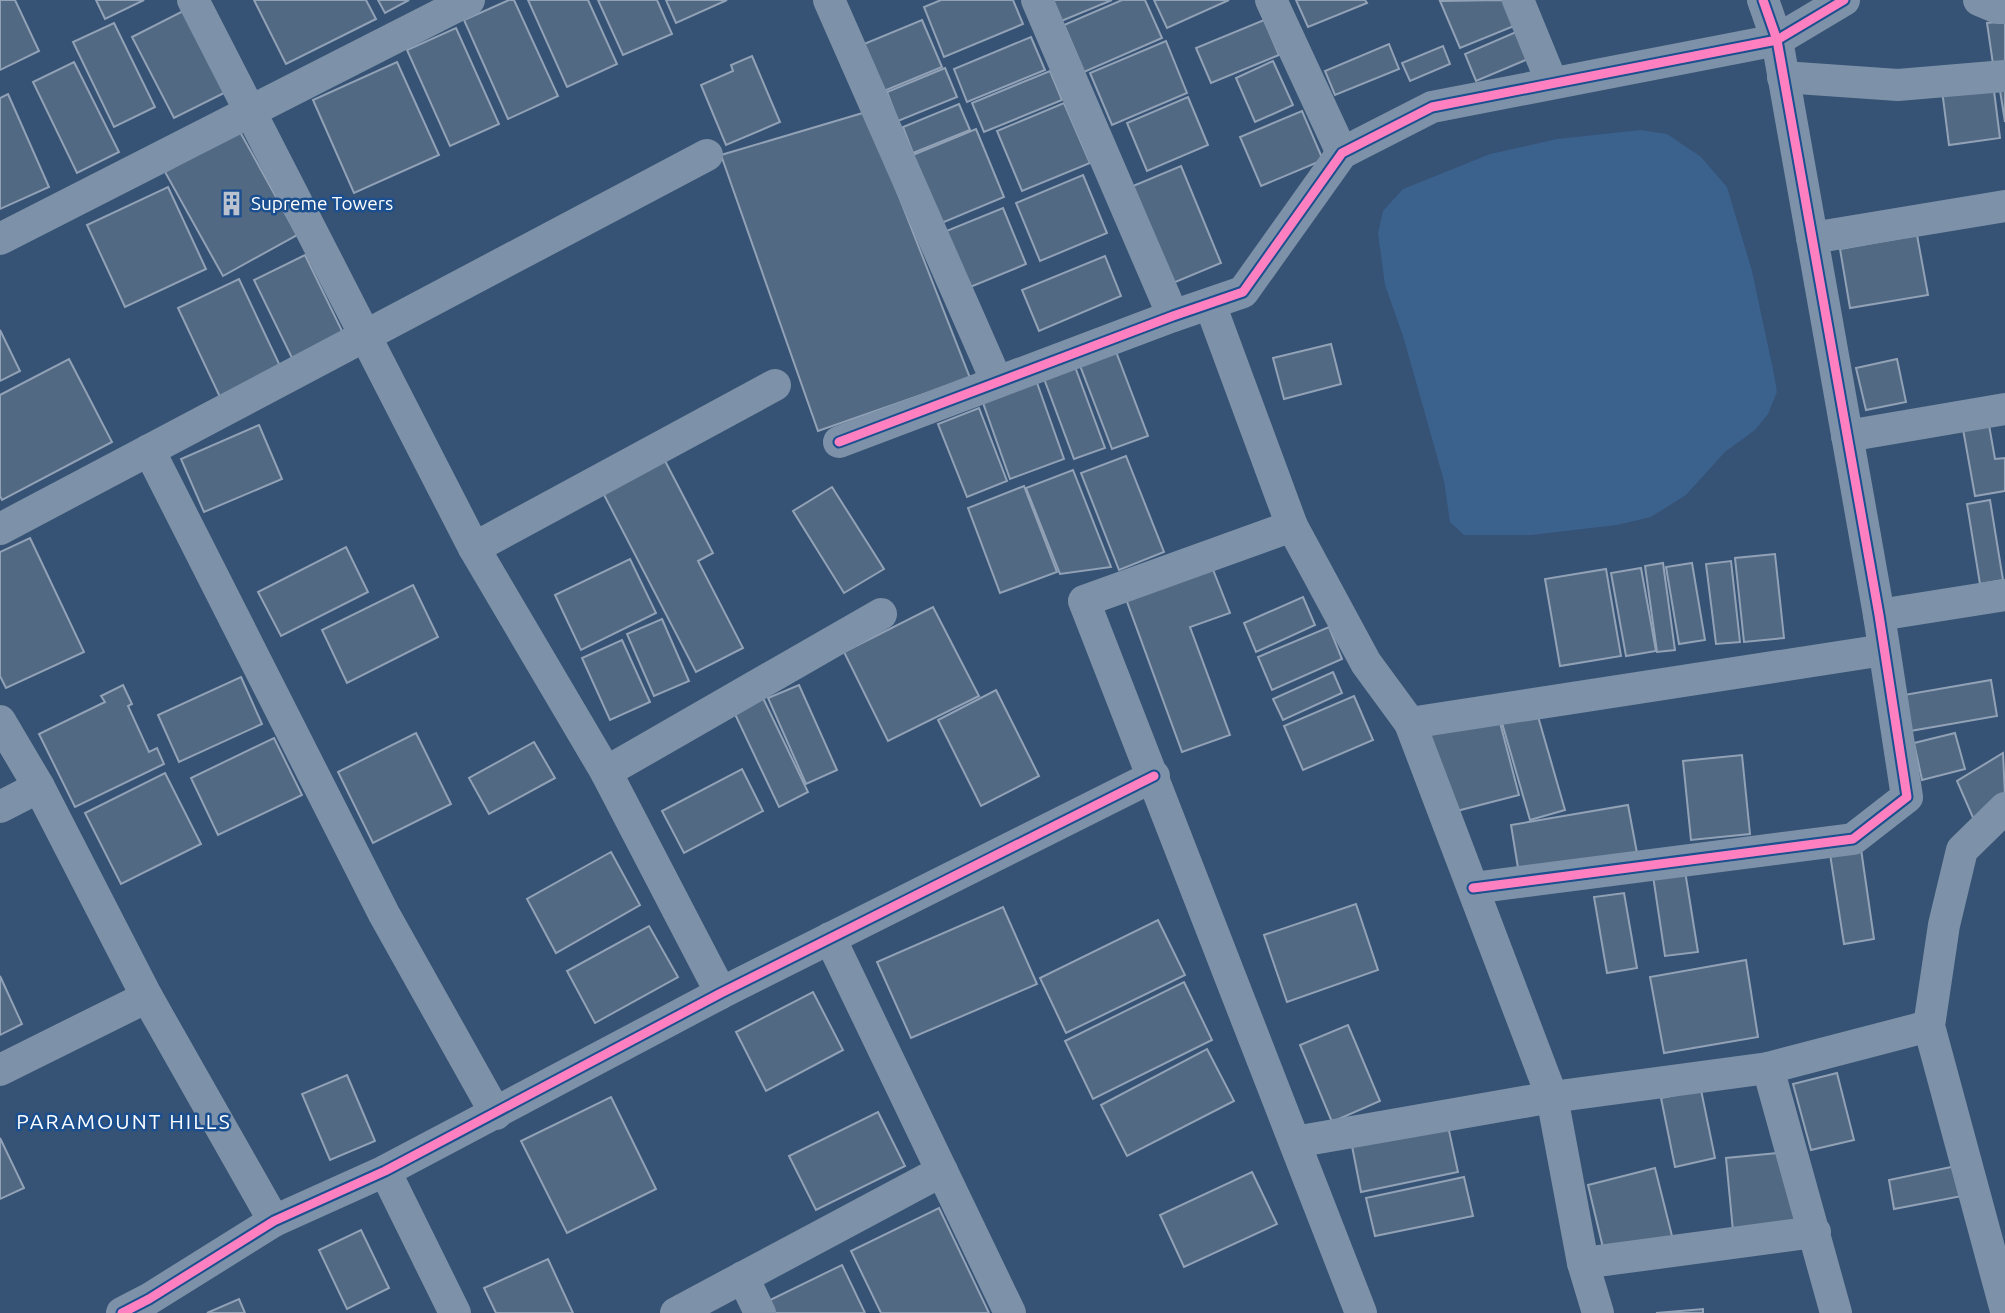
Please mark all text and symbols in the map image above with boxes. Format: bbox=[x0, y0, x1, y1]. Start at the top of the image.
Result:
building icon: Supreme Towers bbox=[217, 189, 245, 217]
place label: Supreme Towers bbox=[251, 192, 393, 214]
district label: PARAMOUNT HILLS bbox=[16, 1109, 232, 1133]

